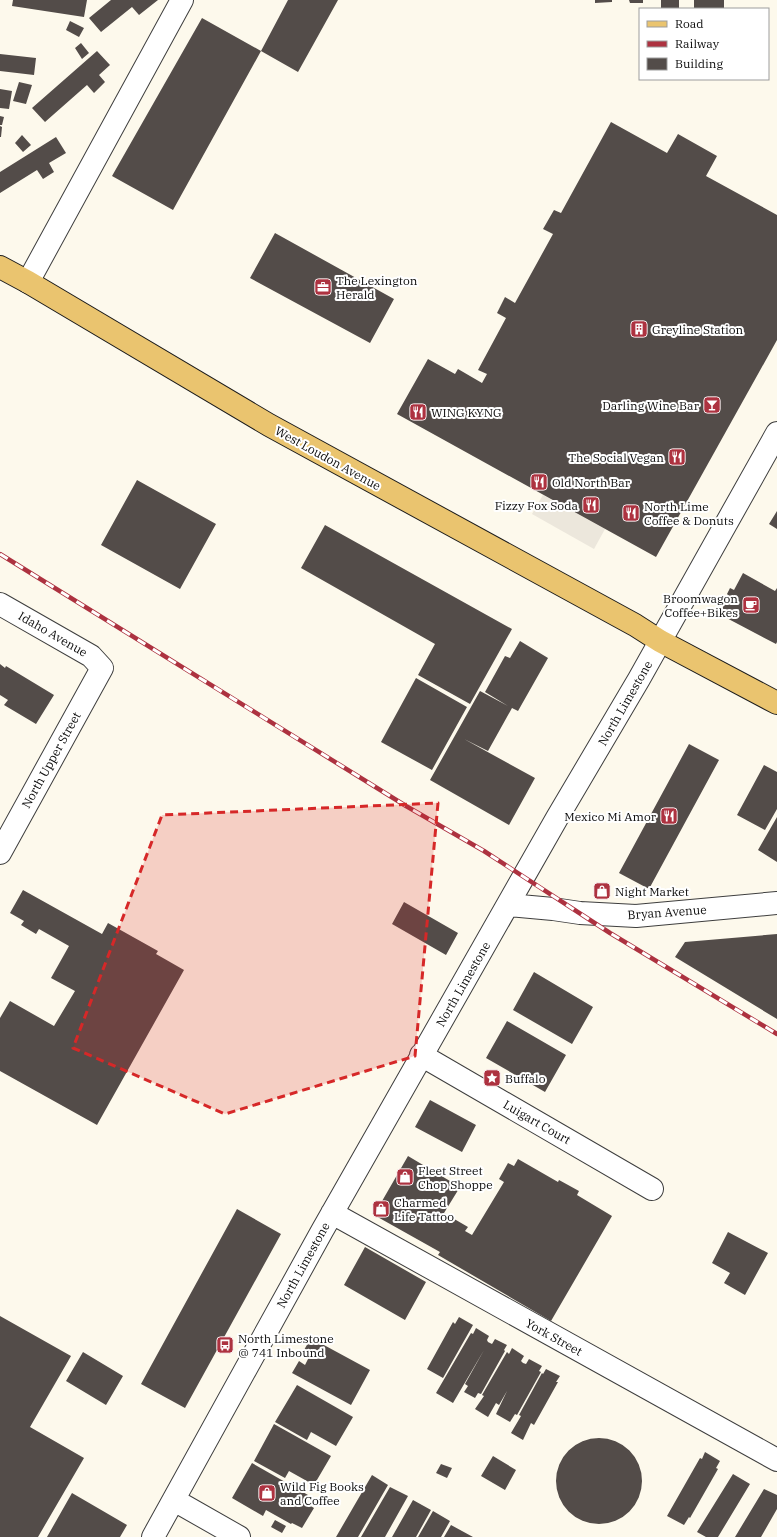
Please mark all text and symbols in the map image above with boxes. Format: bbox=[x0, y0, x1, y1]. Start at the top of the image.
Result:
legend bbox=[639, 8, 769, 80]
text: Road bbox=[675, 16, 704, 31]
text: Railway bbox=[675, 36, 720, 51]
text: Building bbox=[675, 56, 723, 71]
place label: The Lexington Herald bbox=[336, 273, 418, 302]
office icon: The Lexington Herald bbox=[313, 277, 333, 297]
building icon: Greyline Station bbox=[629, 319, 649, 339]
place label: Greyline Station bbox=[652, 322, 744, 337]
bar icon: Darling Wine Bar bbox=[702, 395, 722, 415]
place label: Darling Wine Bar bbox=[602, 398, 700, 413]
restaurant icon: WING KYNG bbox=[408, 402, 428, 422]
place label: WING KYNG bbox=[431, 405, 502, 420]
street label: West Loudon Avenue bbox=[273, 423, 383, 493]
restaurant icon: The Social Vegan bbox=[667, 447, 687, 467]
place label: The Social Vegan bbox=[568, 450, 664, 465]
restaurant icon: Old North Bar bbox=[529, 472, 549, 492]
place label: Old North Bar bbox=[552, 475, 631, 490]
restaurant icon: Fizzy Fox Soda bbox=[581, 495, 601, 515]
place label: Fizzy Fox Soda bbox=[495, 498, 578, 513]
place label: North Lime Coffee & Donuts bbox=[644, 499, 734, 528]
restaurant icon: North Lime Coffee & Donuts bbox=[621, 503, 641, 523]
place label: Broomwagon Coffee+Bikes bbox=[663, 591, 738, 620]
cafe icon: Broomwagon Coffee+Bikes bbox=[741, 595, 761, 615]
street label: Idaho Avenue bbox=[16, 608, 90, 660]
street label: North Limestone bbox=[595, 658, 655, 748]
street label: North Upper Street bbox=[18, 709, 84, 811]
restaurant icon: Mexico Mi Amor bbox=[659, 806, 679, 826]
place label: Mexico Mi Amor bbox=[564, 809, 657, 824]
shop icon: Night Market bbox=[592, 881, 612, 901]
place label: Night Market bbox=[615, 884, 689, 899]
street label: Bryan Avenue bbox=[627, 902, 707, 922]
street label: North Limestone bbox=[433, 939, 493, 1029]
place icon: Buffalo bbox=[482, 1068, 502, 1088]
place label: Buffalo bbox=[505, 1071, 546, 1086]
street label: Luigart Court bbox=[501, 1097, 573, 1147]
place label: Fleet Street Chop Shoppe bbox=[418, 1163, 493, 1192]
shop icon: Fleet Street Chop Shoppe bbox=[395, 1167, 415, 1187]
place label: Charmed Life Tattoo bbox=[394, 1195, 454, 1224]
shop icon: Charmed Life Tattoo bbox=[371, 1199, 391, 1219]
street label: North Limestone bbox=[273, 1220, 333, 1310]
street label: York Street bbox=[523, 1315, 585, 1359]
place label: North Limestone @ 741 Inbound bbox=[238, 1331, 334, 1360]
bus stop icon: North Limestone @ 741 Inbound bbox=[215, 1335, 235, 1355]
place label: Wild Fig Books and Coffee bbox=[280, 1479, 364, 1508]
shop icon: Wild Fig Books and Coffee bbox=[257, 1483, 277, 1503]

